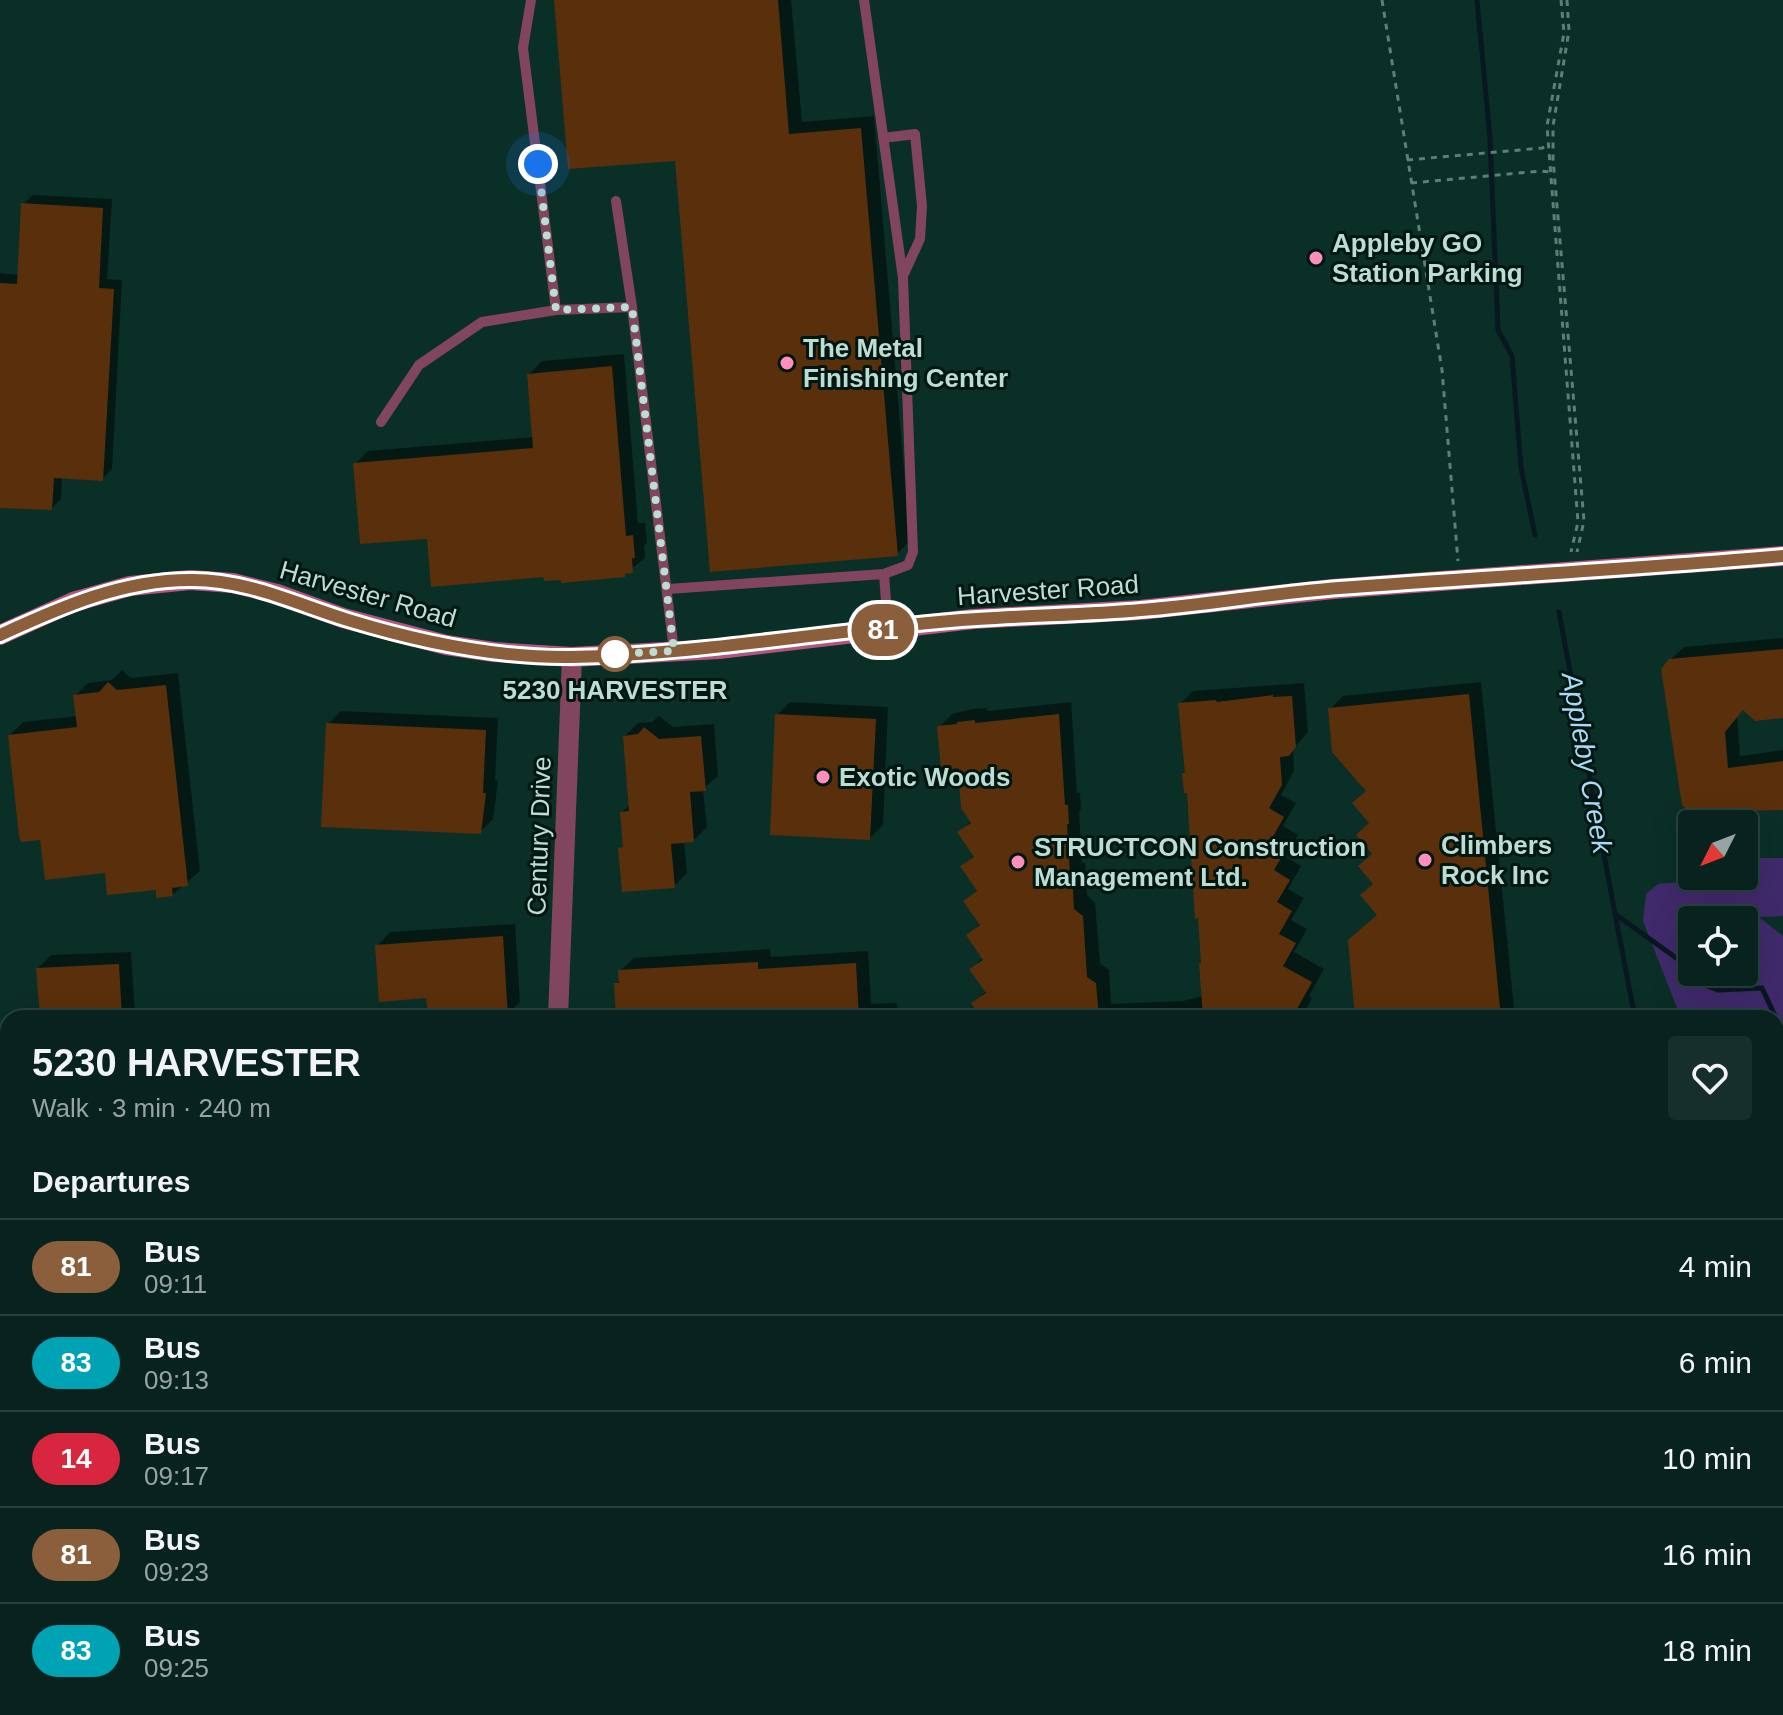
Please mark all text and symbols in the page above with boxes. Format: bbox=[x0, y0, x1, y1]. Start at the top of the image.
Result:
your location bbox=[518, 144, 558, 184]
place label: Appleby GO Station Parking bbox=[1332, 228, 1523, 288]
marker: Appleby GO Station Parking bbox=[1307, 249, 1325, 267]
place label: The Metal Finishing Center bbox=[803, 333, 1008, 393]
marker: The Metal Finishing Center bbox=[778, 354, 796, 372]
street label: Harvester Road bbox=[276, 554, 460, 634]
street label: Harvester Road bbox=[956, 569, 1140, 611]
line badge: 81 bbox=[847, 604, 919, 656]
text: 81 bbox=[867, 614, 899, 645]
marker: 5230 HARVESTER bbox=[598, 637, 632, 671]
water label: Appleby Creek bbox=[1555, 668, 1619, 858]
place label: 5230 HARVESTER bbox=[503, 675, 728, 705]
street label: Century Drive bbox=[521, 756, 557, 916]
place label: Exotic Woods bbox=[839, 762, 1010, 792]
marker: Exotic Woods bbox=[814, 768, 832, 786]
north arrow bbox=[1678, 810, 1758, 890]
map controls bbox=[1678, 810, 1758, 986]
place label: Climbers Rock Inc bbox=[1441, 830, 1552, 890]
place label: STRUCTCON Construction Management Ltd. bbox=[1034, 832, 1366, 892]
marker: Climbers Rock Inc bbox=[1416, 851, 1434, 869]
marker: STRUCTCON Construction Management Ltd. bbox=[1009, 853, 1027, 871]
button: locate bbox=[1678, 906, 1758, 986]
button: heart bbox=[1668, 1036, 1752, 1120]
text: 5230 HARVESTER bbox=[32, 1042, 361, 1084]
text: Walk · 3 min · 240 m bbox=[32, 1093, 271, 1123]
text: Departures bbox=[32, 1165, 190, 1198]
text: Bus bbox=[144, 1235, 201, 1268]
text: 4 min bbox=[1679, 1250, 1752, 1283]
text: 81 bbox=[60, 1251, 92, 1282]
text: 09:11 bbox=[144, 1269, 207, 1299]
text: Bus bbox=[144, 1331, 201, 1364]
text: 6 min bbox=[1679, 1346, 1752, 1379]
text: 83 bbox=[60, 1347, 92, 1378]
text: 09:13 bbox=[144, 1365, 209, 1395]
text: Bus bbox=[144, 1427, 201, 1460]
text: 10 min bbox=[1662, 1442, 1752, 1475]
text: 14 bbox=[60, 1443, 92, 1474]
text: 09:17 bbox=[144, 1461, 209, 1491]
text: Bus bbox=[144, 1523, 201, 1556]
text: 16 min bbox=[1662, 1538, 1752, 1571]
text: 81 bbox=[60, 1539, 92, 1570]
text: 09:23 bbox=[144, 1557, 209, 1587]
text: Bus bbox=[144, 1619, 201, 1652]
text: 18 min bbox=[1662, 1634, 1752, 1667]
text: 83 bbox=[60, 1635, 92, 1666]
text: 09:25 bbox=[144, 1653, 209, 1683]

